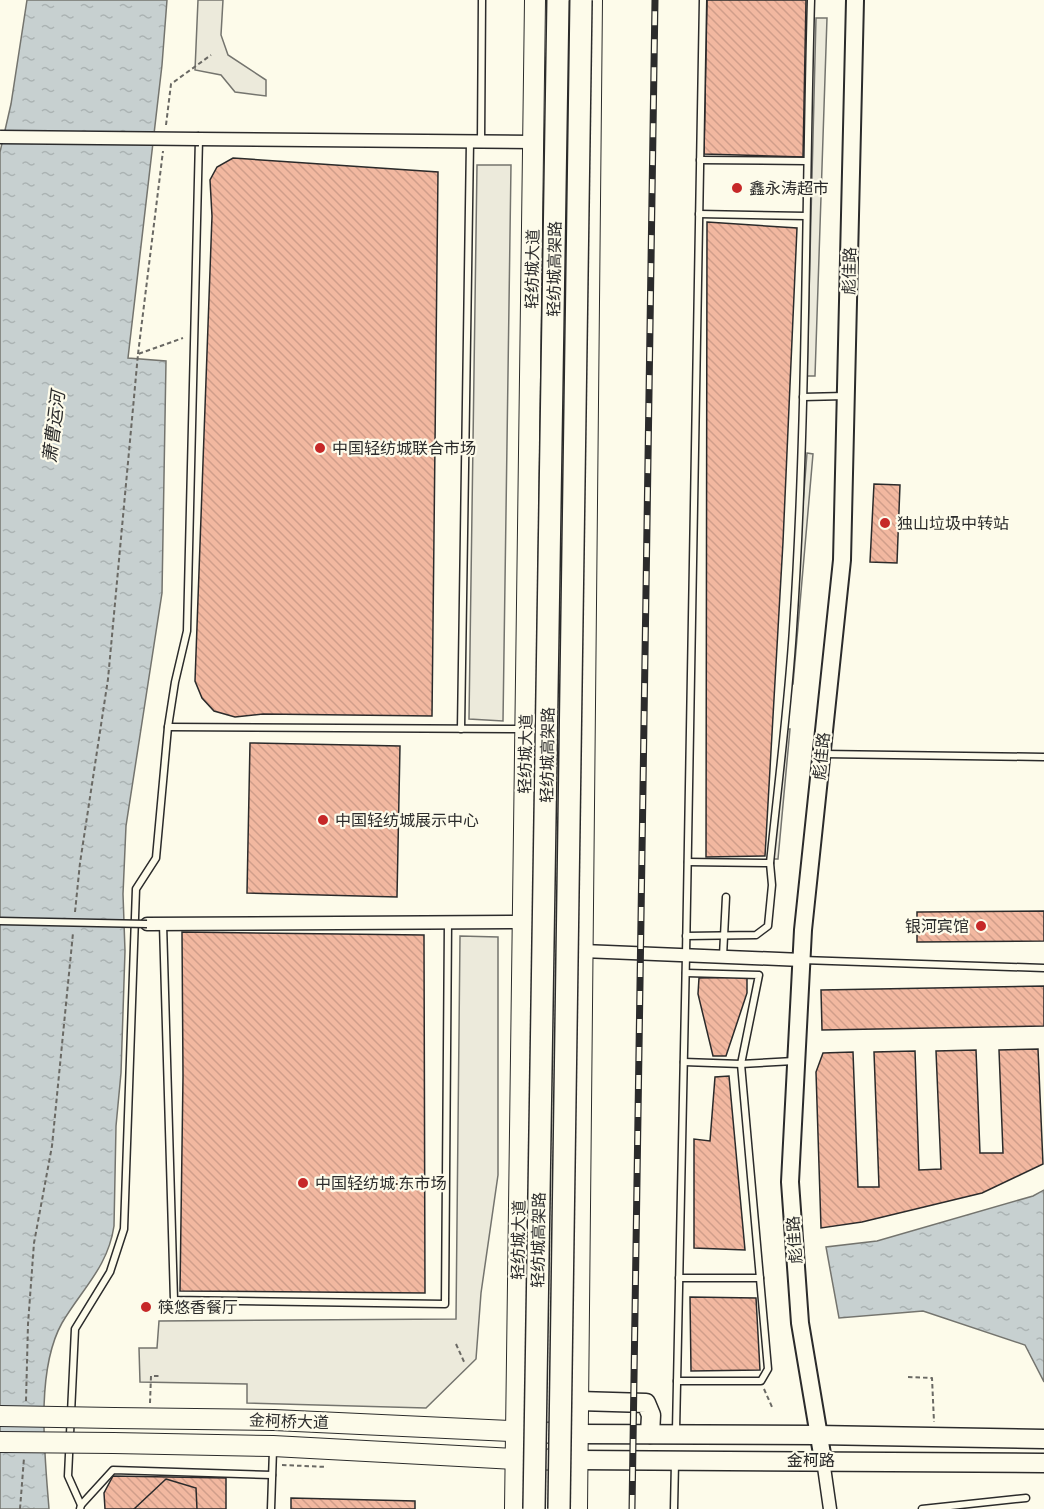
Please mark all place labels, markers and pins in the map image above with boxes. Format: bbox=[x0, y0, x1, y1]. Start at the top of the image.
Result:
place label: 鑫永涛超市 bbox=[749, 179, 829, 198]
marker: 鑫永涛超市 bbox=[730, 181, 744, 195]
place label: 中国轻纺城联合市场 bbox=[332, 439, 476, 458]
marker: 中国轻纺城联合市场 bbox=[313, 441, 327, 455]
place label: 独山垃圾中转站 bbox=[897, 514, 1009, 533]
marker: 独山垃圾中转站 bbox=[878, 516, 892, 530]
place label: 中国轻纺城展示中心 bbox=[335, 811, 479, 830]
marker: 中国轻纺城展示中心 bbox=[316, 813, 330, 827]
place label: 银河宾馆 bbox=[905, 917, 969, 936]
marker: 银河宾馆 bbox=[974, 919, 988, 933]
place label: 中国轻纺城·东市场 bbox=[315, 1174, 446, 1193]
marker: 中国轻纺城·东市场 bbox=[296, 1176, 310, 1190]
place label: 筷悠香餐厅 bbox=[158, 1298, 238, 1317]
marker: 筷悠香餐厅 bbox=[139, 1300, 153, 1314]

